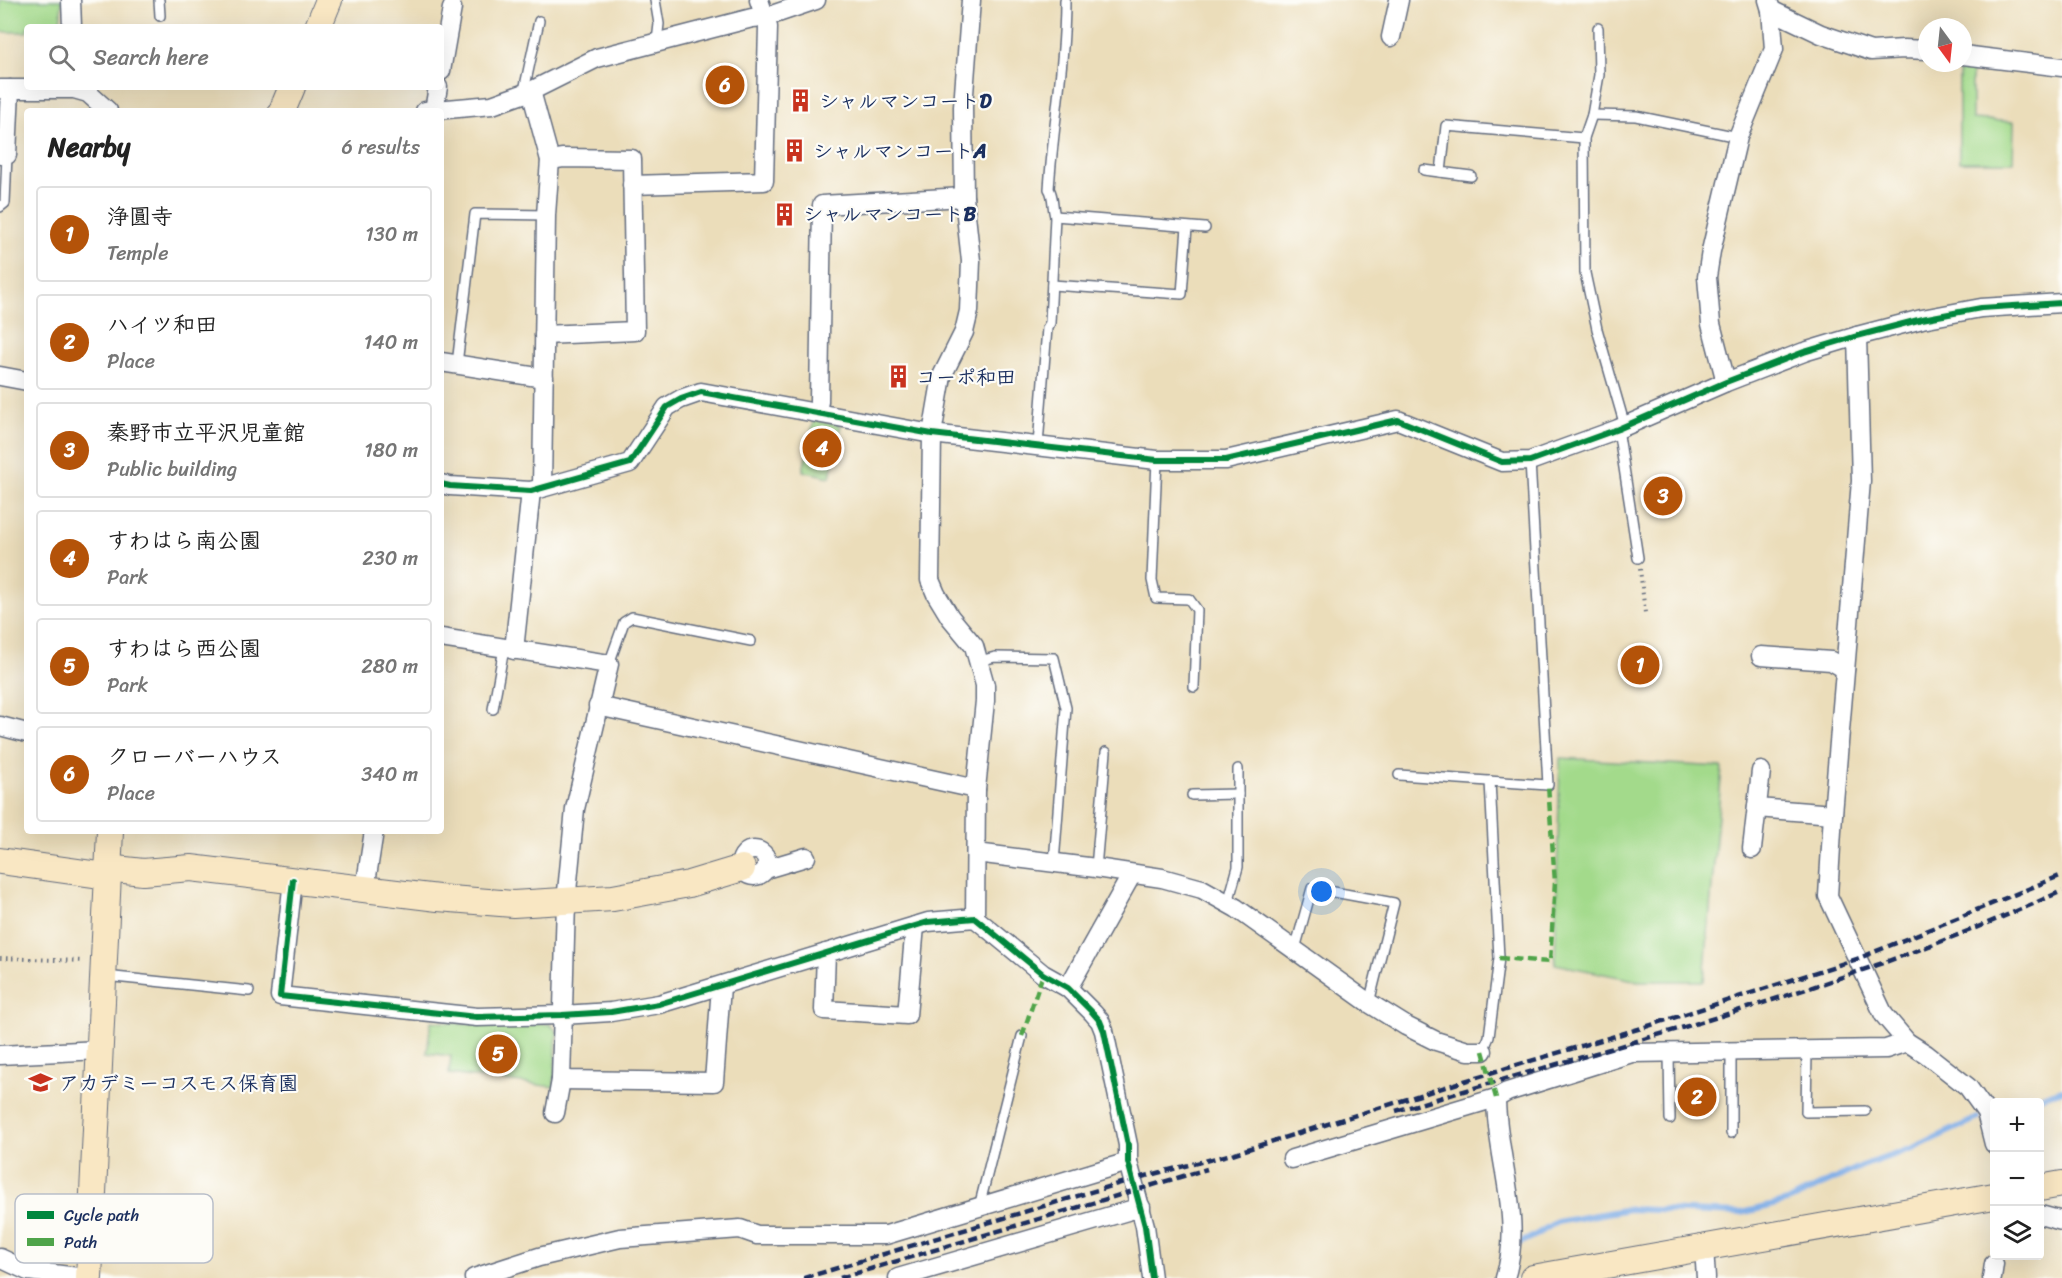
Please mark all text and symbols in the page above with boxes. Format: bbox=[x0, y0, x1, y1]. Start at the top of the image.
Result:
north arrow bbox=[1918, 18, 1972, 72]
search box bbox=[24, 24, 444, 90]
text: Search here bbox=[93, 38, 209, 77]
icon: search bbox=[45, 41, 78, 74]
pin: 6 bbox=[706, 62, 744, 107]
place label: シャルマンコートD bbox=[819, 84, 992, 119]
building icon: シャルマンコートD bbox=[788, 88, 814, 114]
text: Nearby bbox=[48, 124, 130, 170]
text: 6 results bbox=[341, 130, 420, 165]
place label: シャルマンコートA bbox=[813, 134, 987, 169]
building icon: シャルマンコートA bbox=[782, 138, 808, 164]
text: 浄圓寺 bbox=[107, 197, 173, 236]
place label: シャルマンコートB bbox=[803, 197, 976, 232]
building icon: シャルマンコートB bbox=[772, 201, 798, 227]
text: 1 bbox=[65, 217, 74, 252]
text: 130 m bbox=[365, 217, 418, 252]
text: Temple bbox=[107, 236, 169, 271]
text: ハイツ和田 bbox=[107, 305, 217, 344]
text: 2 bbox=[64, 325, 75, 360]
text: 140 m bbox=[364, 325, 418, 360]
text: Place bbox=[107, 344, 155, 379]
place label: コーポ和田 bbox=[916, 360, 1016, 395]
building icon: コーポ和田 bbox=[885, 364, 911, 390]
text: 秦野市立平沢児童館 bbox=[107, 413, 305, 452]
pin: 4 bbox=[802, 426, 842, 470]
text: 3 bbox=[64, 433, 75, 468]
text: 180 m bbox=[364, 433, 418, 468]
text: Public building bbox=[107, 452, 237, 487]
pin: 3 bbox=[1644, 474, 1682, 518]
text: すわはら南公園 bbox=[107, 521, 261, 560]
text: 4 bbox=[63, 541, 76, 576]
text: 230 m bbox=[362, 541, 418, 576]
text: Park bbox=[107, 560, 148, 595]
text: すわはら西公園 bbox=[107, 629, 261, 668]
pin: 1 bbox=[1620, 642, 1660, 688]
text: 5 bbox=[63, 649, 76, 684]
text: 280 m bbox=[361, 649, 418, 684]
text: Park bbox=[107, 668, 148, 703]
text: クローバーハウス bbox=[107, 737, 282, 776]
text: 6 bbox=[64, 757, 75, 792]
text: 340 m bbox=[361, 757, 418, 792]
text: Place bbox=[107, 776, 155, 811]
your location bbox=[1307, 877, 1336, 906]
pin: 5 bbox=[478, 1032, 518, 1076]
place label: アカデミーコスモス保育園 bbox=[59, 1066, 298, 1101]
school or university icon: アカデミーコスモス保育園 bbox=[28, 1070, 54, 1096]
pin: 2 bbox=[1678, 1074, 1716, 1120]
map controls bbox=[1990, 1098, 2044, 1260]
button: + bbox=[1990, 1098, 2044, 1152]
button: − bbox=[1990, 1152, 2044, 1206]
legend bbox=[15, 1194, 213, 1263]
text: Cycle path bbox=[64, 1201, 139, 1230]
button: layers bbox=[1990, 1206, 2044, 1260]
text: Path bbox=[64, 1228, 97, 1257]

